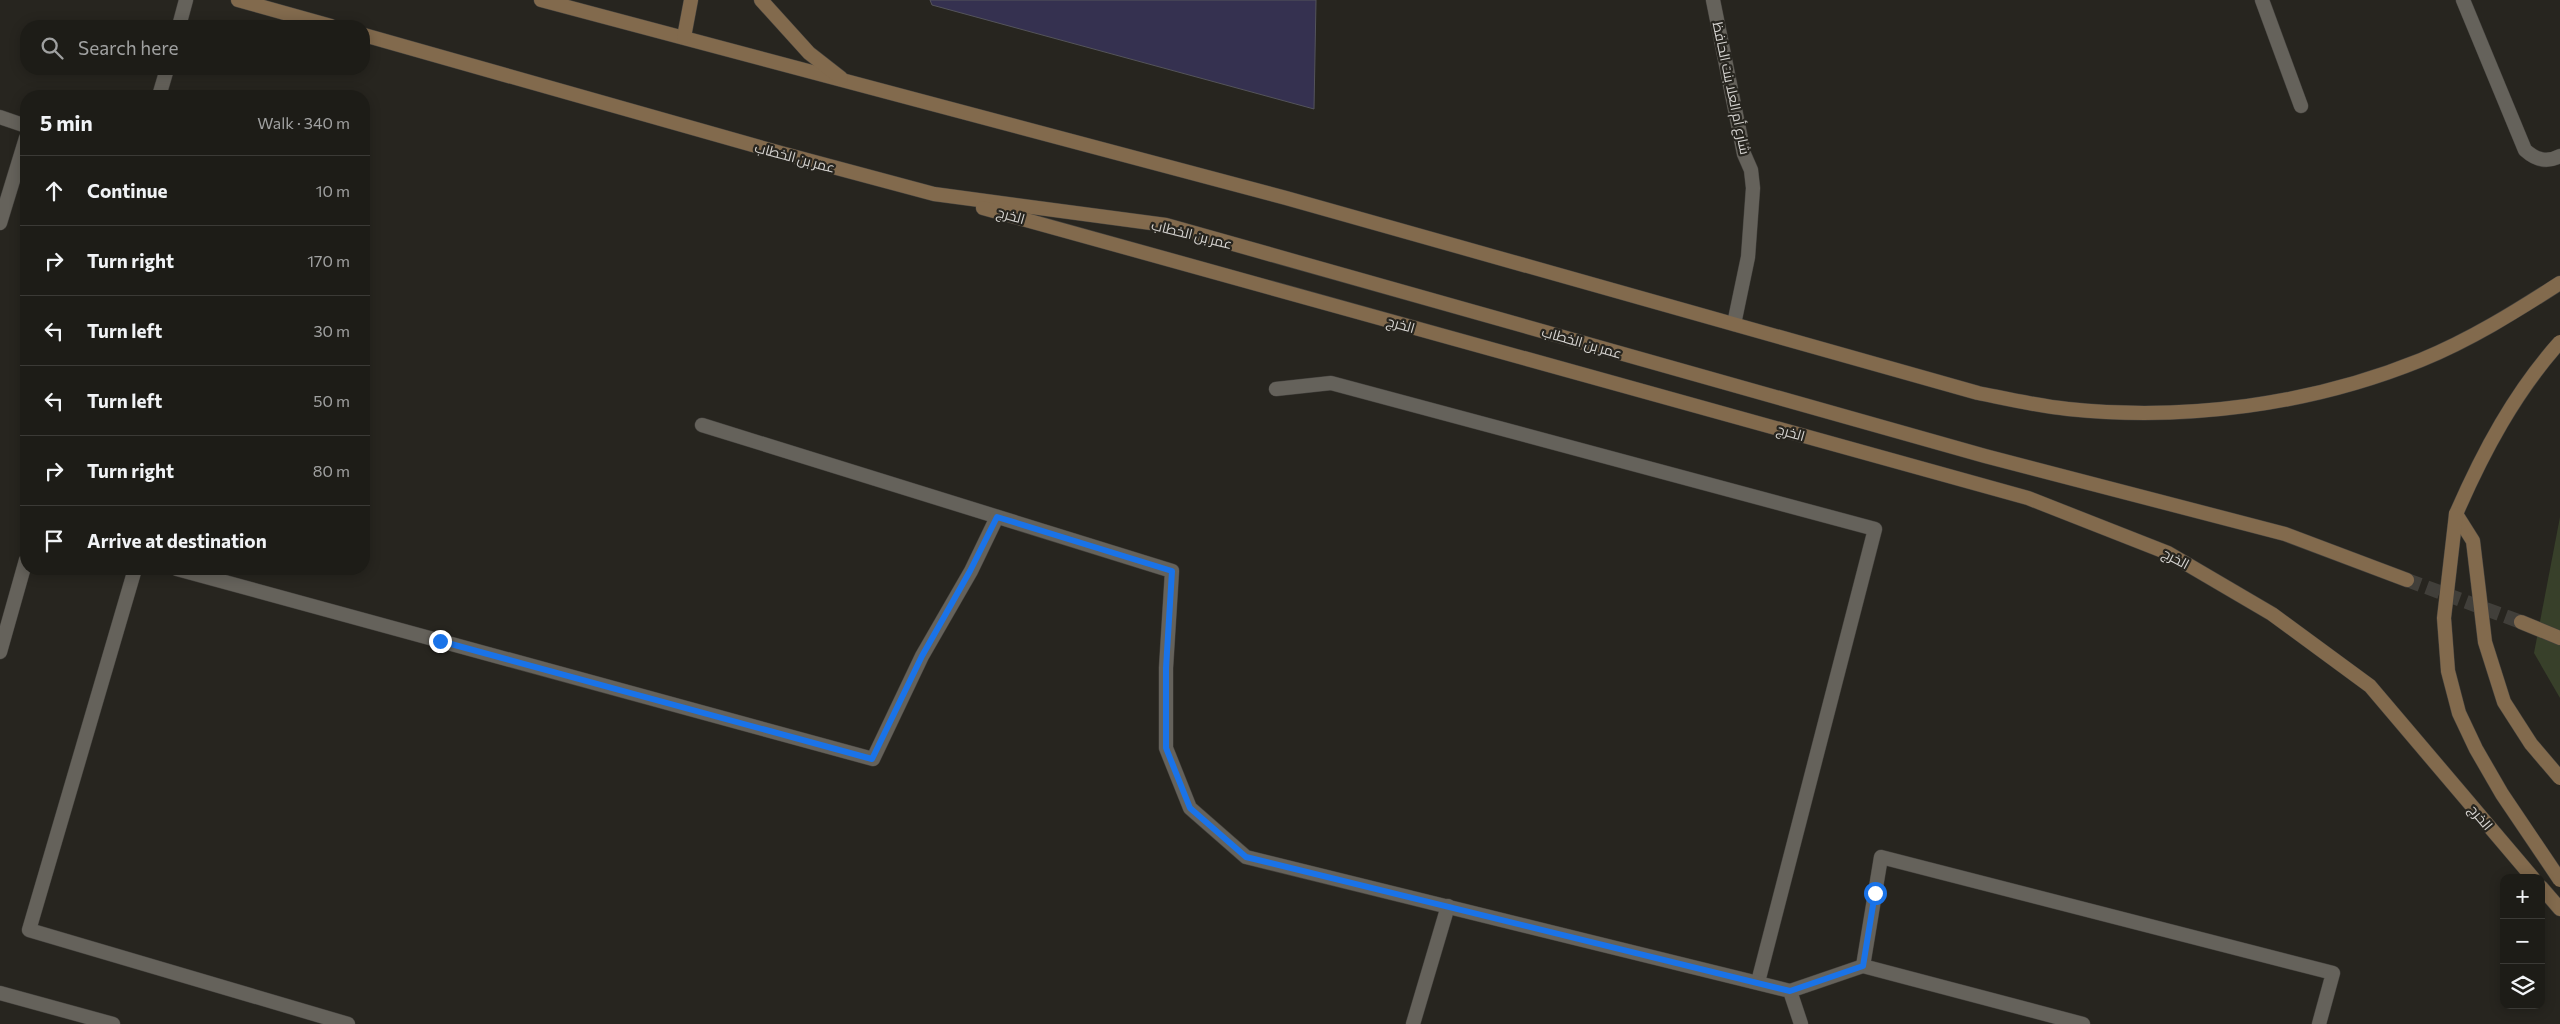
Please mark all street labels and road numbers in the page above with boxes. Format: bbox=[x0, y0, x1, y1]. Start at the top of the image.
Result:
street label: شارع أم العلا بنت الحافظ bbox=[1708, 20, 1754, 156]
street label: عمر بن الخطاب bbox=[753, 138, 837, 176]
street label: الخرج bbox=[995, 203, 1027, 228]
street label: عمر بن الخطاب bbox=[1150, 216, 1234, 252]
street label: الخرج bbox=[1385, 312, 1417, 337]
street label: عمر بن الخطاب bbox=[1540, 322, 1624, 362]
street label: الخرج bbox=[1775, 420, 1807, 445]
street label: الخرج bbox=[2159, 544, 2193, 573]
street label: الخرج bbox=[2465, 801, 2497, 834]

